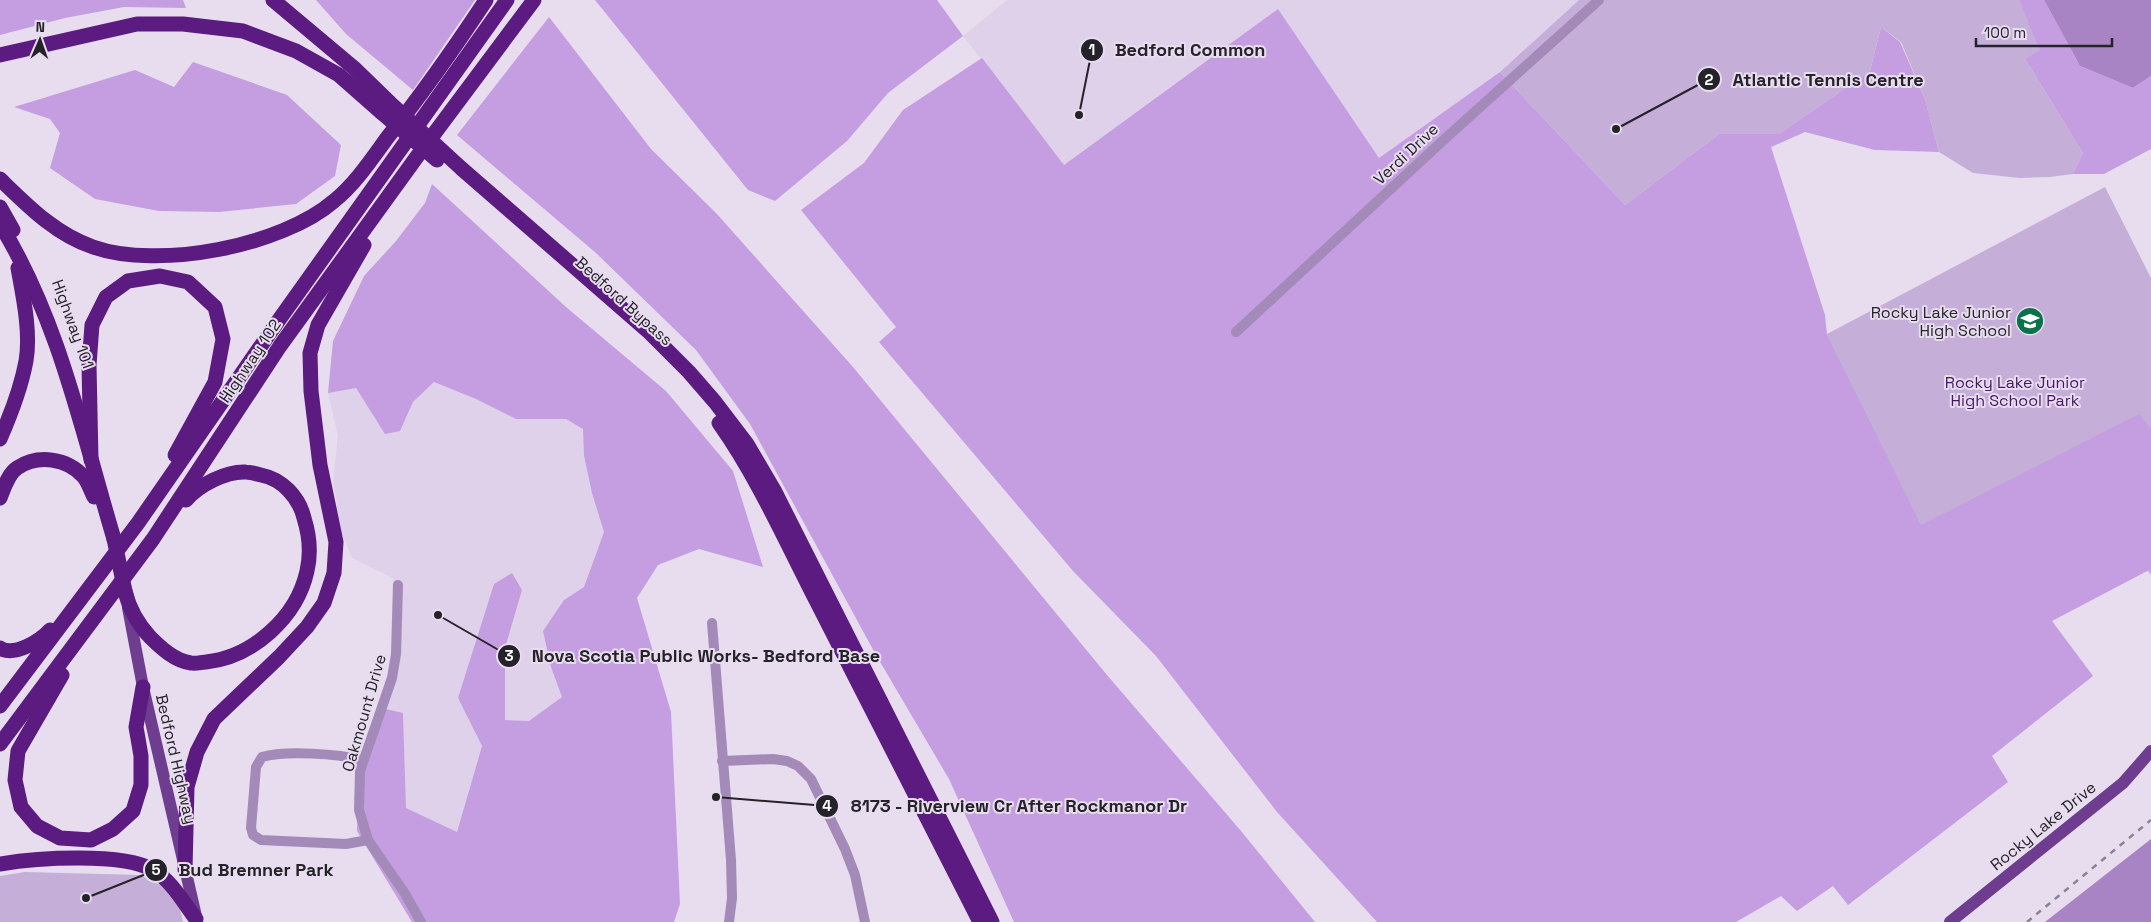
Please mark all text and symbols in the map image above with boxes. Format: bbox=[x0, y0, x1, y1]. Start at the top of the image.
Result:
north arrow bbox=[15, 15, 65, 65]
scale bar bbox=[1976, 15, 2112, 47]
text: N bbox=[35, 18, 45, 36]
text: 100 m bbox=[1984, 23, 2026, 42]
callout: Bedford Common bbox=[1080, 34, 1275, 67]
text: Bedford Common bbox=[1115, 38, 1265, 61]
text: 1 bbox=[1089, 40, 1095, 59]
callout: Atlantic Tennis Centre bbox=[1697, 63, 1933, 96]
text: Atlantic Tennis Centre bbox=[1732, 68, 1924, 91]
text: 2 bbox=[1705, 70, 1714, 89]
street label: Verdi Drive bbox=[1369, 119, 1443, 189]
street label: Bedford Bypass bbox=[571, 252, 677, 350]
street label: Highway 101 bbox=[47, 276, 99, 372]
place label: Rocky Lake Junior High School bbox=[1871, 302, 2011, 341]
school or university icon: Rocky Lake Junior High School bbox=[2015, 306, 2045, 336]
street label: Highway 102 bbox=[214, 315, 286, 407]
park label: Rocky Lake Junior High School Park bbox=[1945, 372, 2085, 411]
callout: Nova Scotia Public Works- Bedford Base bbox=[497, 639, 891, 672]
text: Nova Scotia Public Works- Bedford Base bbox=[532, 644, 880, 667]
text: 3 bbox=[504, 646, 514, 665]
street label: Oakmount Drive bbox=[337, 652, 391, 774]
street label: Bedford Highway bbox=[151, 692, 201, 826]
street label: Rocky Lake Drive bbox=[1986, 777, 2100, 875]
callout: 8173 - Riverview Cr After Rockmanor Dr bbox=[815, 789, 1197, 822]
text: 8173 - Riverview Cr After Rockmanor Dr bbox=[851, 794, 1187, 817]
text: 4 bbox=[822, 796, 832, 815]
callout: Bud Bremner Park bbox=[144, 853, 344, 886]
text: Bud Bremner Park bbox=[178, 858, 334, 881]
text: 5 bbox=[151, 860, 161, 879]

